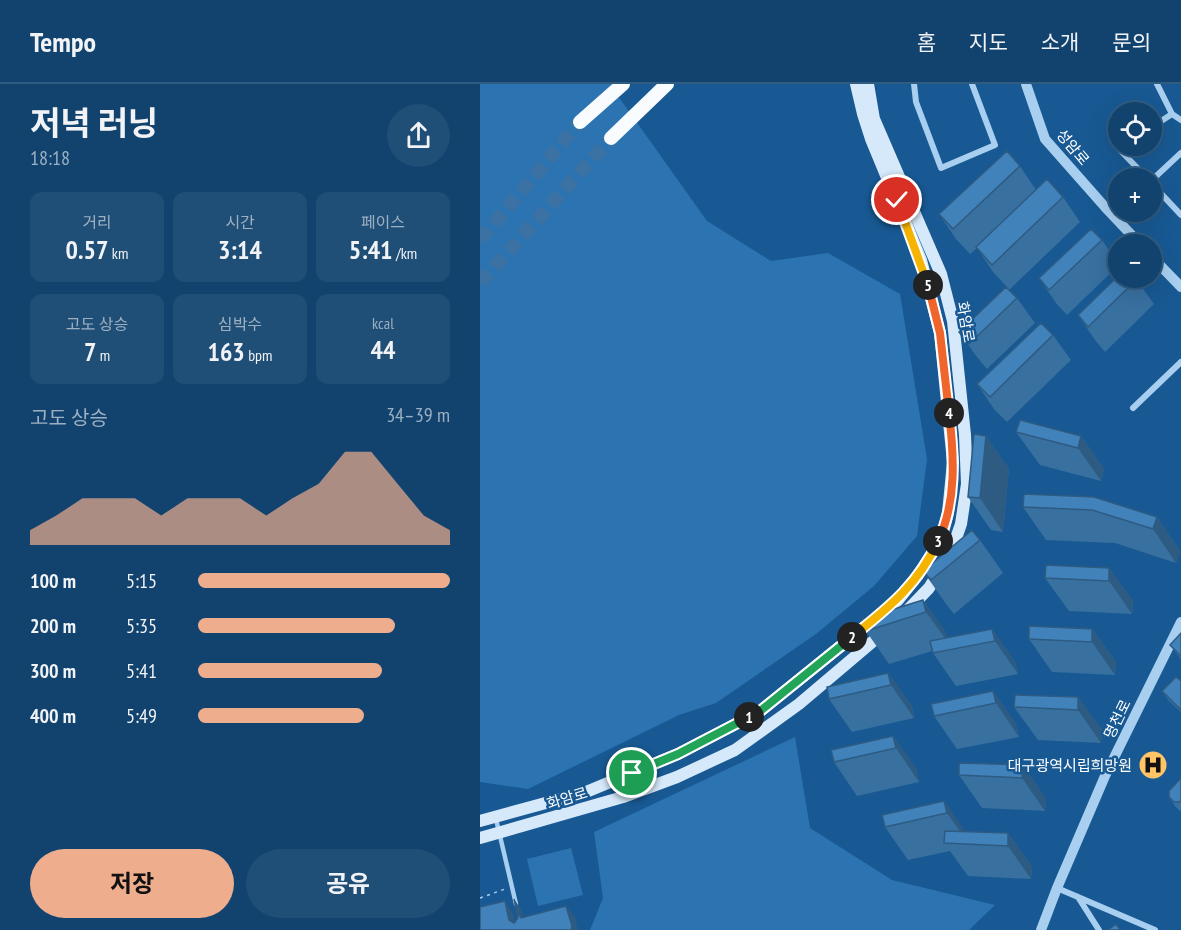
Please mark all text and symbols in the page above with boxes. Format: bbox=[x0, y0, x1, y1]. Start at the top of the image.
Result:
text: Tempo bbox=[30, 23, 96, 60]
text: 홈 bbox=[917, 29, 936, 56]
text: 지도 bbox=[969, 29, 1008, 56]
text: 소개 bbox=[1041, 29, 1079, 56]
text: 문의 bbox=[1112, 29, 1151, 56]
text: 저녁 러닝 bbox=[30, 101, 158, 144]
map controls bbox=[1108, 102, 1162, 288]
button: locate bbox=[1108, 102, 1162, 156]
button: share bbox=[387, 104, 450, 167]
street label: 성암로 bbox=[1052, 125, 1094, 169]
text: 18:18 bbox=[30, 145, 70, 171]
button: + bbox=[1108, 168, 1162, 222]
pin bbox=[871, 174, 922, 225]
icon: check bbox=[880, 183, 913, 216]
text: 거리 bbox=[82, 212, 112, 232]
text: 시간 bbox=[225, 212, 255, 232]
text: 페이스 bbox=[361, 212, 405, 232]
text: 0.57 bbox=[66, 233, 108, 266]
text: 3:14 bbox=[218, 233, 262, 266]
text: 5:41 bbox=[349, 233, 393, 266]
button: − bbox=[1108, 234, 1162, 288]
text: km bbox=[108, 243, 128, 263]
text: /km bbox=[393, 243, 417, 263]
pin: 5 bbox=[913, 270, 943, 300]
text: 5 bbox=[924, 275, 932, 295]
street label: 화암로 bbox=[953, 300, 979, 344]
text: kcal bbox=[372, 313, 394, 333]
text: 고도 상승 bbox=[66, 314, 128, 334]
text: 심박수 bbox=[218, 314, 262, 334]
text: 44 bbox=[371, 333, 395, 366]
text: 7 bbox=[84, 335, 96, 368]
text: 163 bbox=[207, 335, 245, 368]
text: m bbox=[96, 345, 110, 365]
text: bpm bbox=[245, 345, 273, 365]
pin: 4 bbox=[934, 398, 964, 428]
text: 34–39 m bbox=[386, 402, 450, 428]
text: 4 bbox=[945, 403, 953, 423]
text: 고도 상승 bbox=[30, 405, 108, 431]
pin: 3 bbox=[923, 526, 953, 556]
text: 3 bbox=[934, 531, 942, 551]
text: 100 m bbox=[30, 568, 76, 594]
text: 5:15 bbox=[126, 568, 157, 594]
text: 200 m bbox=[30, 613, 76, 639]
text: 5:35 bbox=[126, 613, 157, 639]
pin: 2 bbox=[837, 622, 867, 652]
text: 2 bbox=[848, 627, 856, 647]
text: 300 m bbox=[30, 658, 76, 684]
text: 5:41 bbox=[126, 658, 157, 684]
street label: 명천로 bbox=[1099, 696, 1135, 742]
pin: 1 bbox=[734, 702, 764, 732]
text: 400 m bbox=[30, 703, 76, 729]
text: 5:49 bbox=[126, 703, 157, 729]
text: 1 bbox=[745, 707, 753, 727]
pin bbox=[606, 747, 657, 798]
hospital icon: 대구광역시립희망원 bbox=[1137, 749, 1169, 781]
icon: arrive bbox=[615, 756, 648, 789]
place label: 대구광역시립희망원 bbox=[1008, 756, 1132, 775]
street label: 화암로 bbox=[544, 783, 590, 813]
button: 저장 bbox=[30, 849, 234, 918]
button: 공유 bbox=[246, 849, 450, 918]

